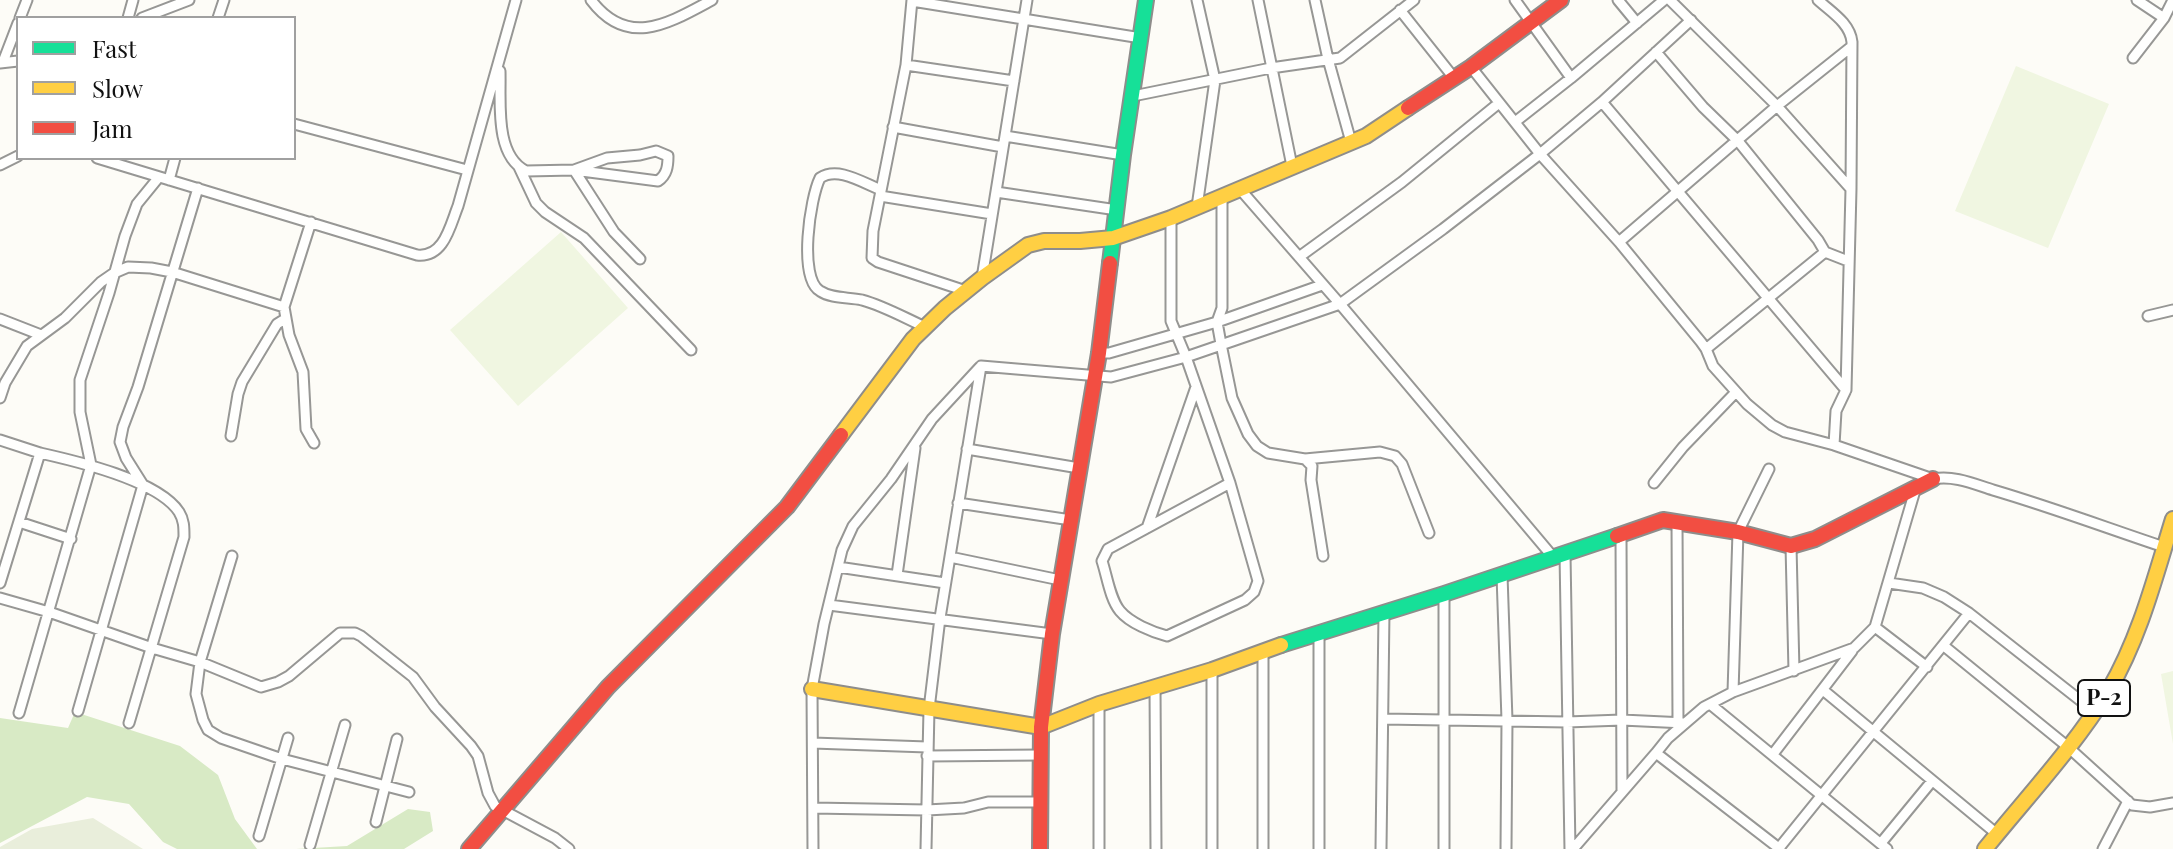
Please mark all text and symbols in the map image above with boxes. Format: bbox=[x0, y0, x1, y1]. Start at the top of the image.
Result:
legend bbox=[16, 16, 296, 160]
text: Fast bbox=[92, 32, 137, 64]
text: Slow bbox=[92, 72, 143, 104]
text: Jam bbox=[92, 112, 133, 144]
road number: P-2 bbox=[2078, 680, 2130, 716]

